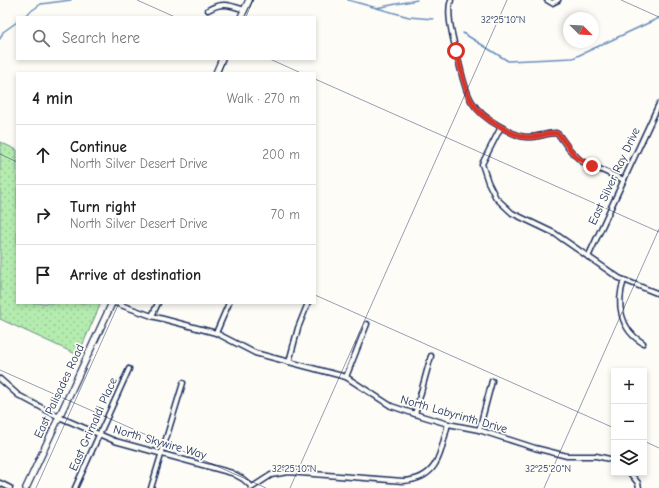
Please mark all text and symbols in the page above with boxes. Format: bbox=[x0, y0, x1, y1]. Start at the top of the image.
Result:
north arrow bbox=[563, 12, 599, 48]
text: 32°25'10"N bbox=[481, 14, 525, 26]
search box bbox=[16, 16, 316, 60]
icon: search bbox=[30, 27, 52, 49]
text: Search here bbox=[62, 29, 140, 47]
route start bbox=[447, 42, 465, 60]
text: 4 min bbox=[32, 89, 73, 108]
text: Walk · 270 m bbox=[227, 91, 300, 106]
street label: East Silver Ray Drive bbox=[585, 125, 643, 227]
text: Continue bbox=[70, 138, 127, 156]
icon: ahead bbox=[32, 144, 54, 166]
text: 200 m bbox=[262, 147, 300, 162]
text: North Silver Desert Drive bbox=[70, 156, 208, 171]
route end bbox=[583, 157, 601, 175]
text: Turn right bbox=[70, 198, 136, 216]
icon: right bbox=[32, 204, 54, 226]
text: 70 m bbox=[271, 207, 300, 222]
text: North Silver Desert Drive bbox=[70, 216, 208, 231]
icon: arrive bbox=[32, 264, 54, 286]
text: Arrive at destination bbox=[70, 266, 201, 284]
street label: East Palisades Road bbox=[31, 342, 87, 440]
map controls bbox=[611, 368, 647, 476]
button: + bbox=[611, 368, 647, 404]
street label: East Grimaldi Place bbox=[66, 375, 120, 473]
street label: North Labyrinth Drive bbox=[399, 392, 509, 436]
button: − bbox=[611, 404, 647, 440]
street label: North Skywire Way bbox=[112, 422, 209, 462]
button: layers bbox=[611, 440, 647, 476]
text: 32°25'10"N bbox=[272, 463, 316, 475]
text: 32°25'20"N bbox=[525, 463, 571, 475]

